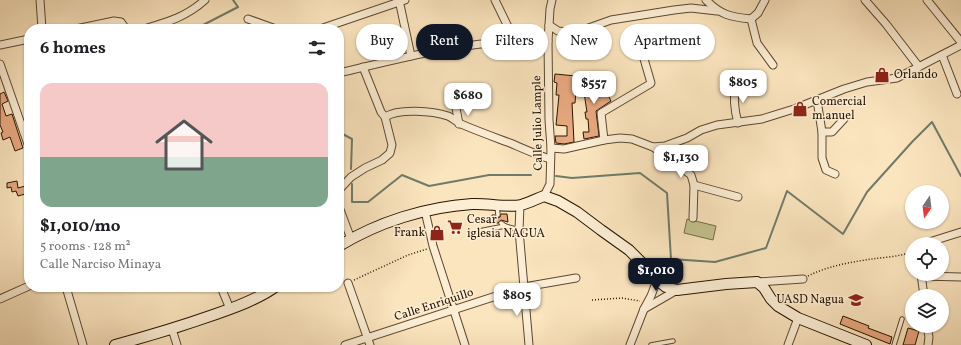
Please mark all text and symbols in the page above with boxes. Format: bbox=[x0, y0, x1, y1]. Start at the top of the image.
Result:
chip: Buy bbox=[356, 24, 408, 60]
chip: Rent bbox=[416, 24, 473, 60]
chip: Filters bbox=[481, 24, 548, 60]
chip: New bbox=[556, 24, 612, 60]
chip: Apartment bbox=[620, 24, 715, 60]
text: 6 homes bbox=[40, 37, 106, 60]
icon: filters bbox=[306, 37, 328, 59]
shop icon: Orlando bbox=[873, 66, 891, 84]
place label: Orlando bbox=[894, 67, 938, 83]
pin: $805 bbox=[719, 70, 767, 104]
pin: $557 bbox=[570, 71, 618, 105]
text: $805 bbox=[729, 74, 757, 92]
street label: Calle Julio Lample bbox=[529, 75, 547, 171]
text: $557 bbox=[581, 75, 607, 93]
pin: $680 bbox=[444, 83, 492, 117]
text: $680 bbox=[453, 87, 483, 105]
place label: Comercial m.anuel bbox=[812, 94, 867, 124]
shop icon: Comercial m.anuel bbox=[791, 100, 809, 118]
icon: home bbox=[148, 109, 220, 181]
pin: $1,130 bbox=[648, 145, 714, 179]
text: $1,130 bbox=[663, 149, 699, 167]
north arrow bbox=[905, 185, 949, 229]
map controls bbox=[905, 185, 949, 333]
place label: Cesar iglesia NAGUA bbox=[467, 212, 545, 242]
text: $1,010/mo bbox=[40, 215, 120, 238]
supermarket icon: Cesar iglesia NAGUA bbox=[446, 218, 464, 236]
shop icon: Frank bbox=[428, 224, 446, 242]
place label: Frank bbox=[394, 225, 425, 241]
button: locate bbox=[905, 237, 949, 281]
text: 5 rooms · 128 m² bbox=[40, 238, 131, 256]
text: Calle Narciso Minaya bbox=[40, 256, 161, 274]
pin: $1,010 bbox=[623, 258, 689, 292]
text: $1,010 bbox=[637, 262, 675, 280]
pin: $805 bbox=[493, 283, 541, 317]
street label: Calle Enriquillo bbox=[392, 285, 476, 325]
text: $805 bbox=[503, 287, 531, 305]
button: layers bbox=[905, 289, 949, 333]
school or university icon: UASD Nagua bbox=[847, 291, 865, 309]
place label: UASD Nagua bbox=[776, 292, 844, 308]

